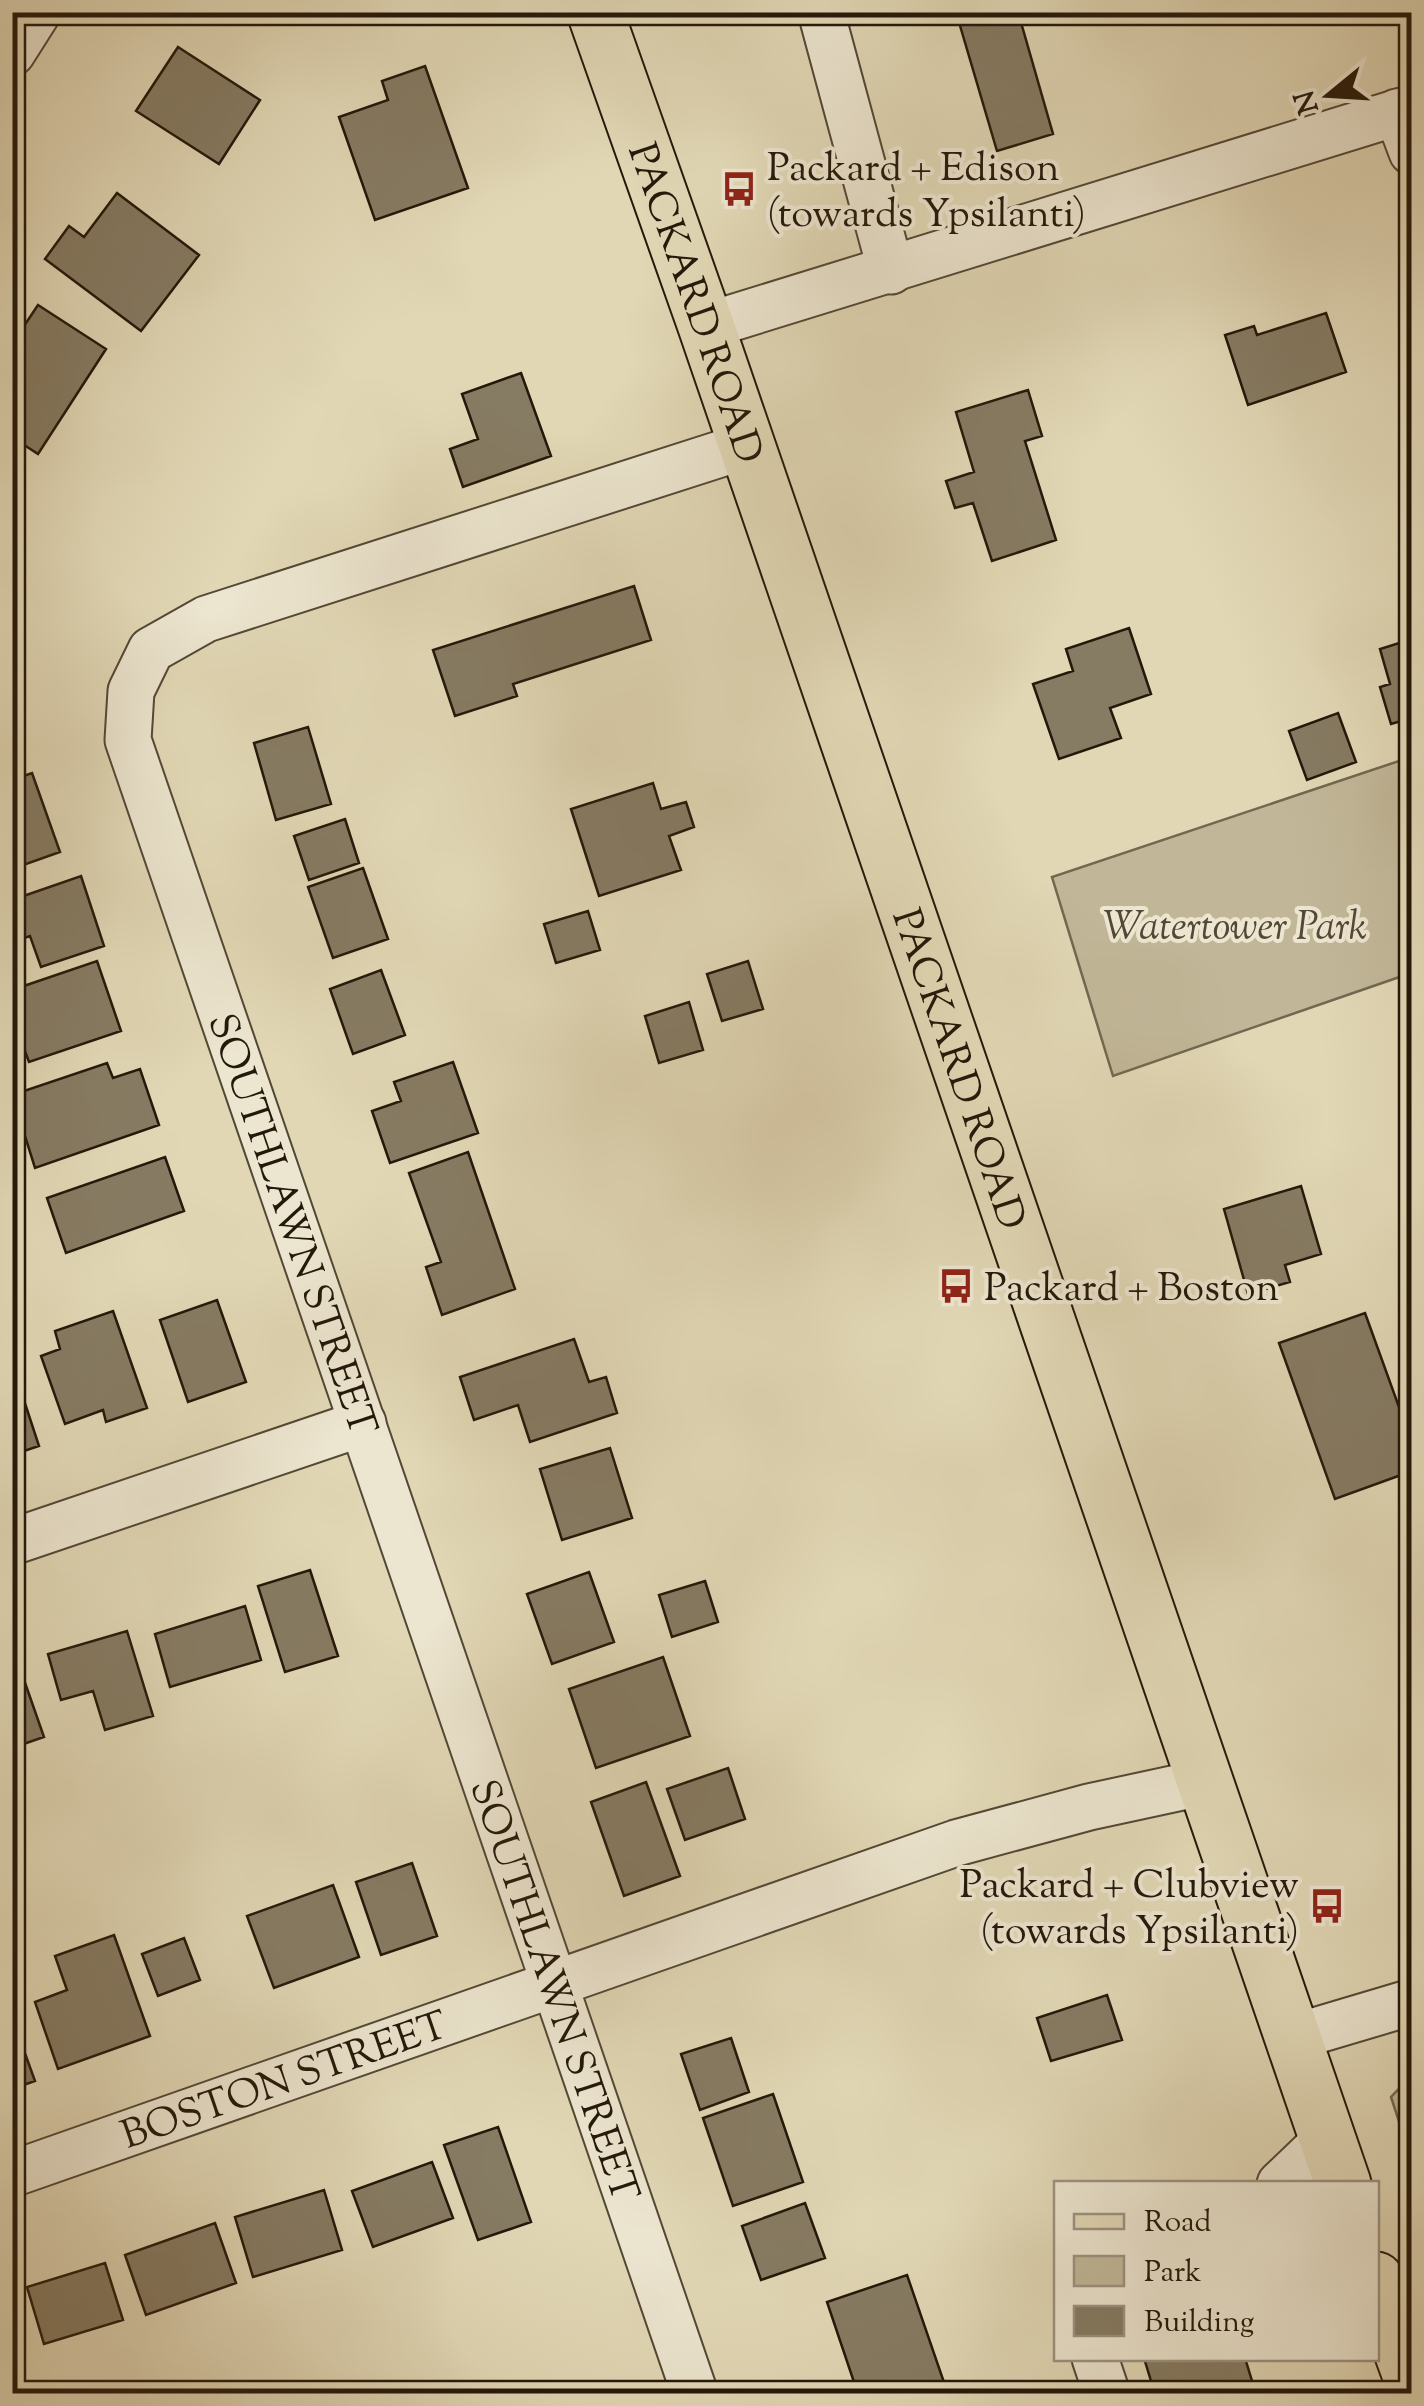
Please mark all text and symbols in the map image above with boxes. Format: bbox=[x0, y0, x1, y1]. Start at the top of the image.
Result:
north arrow bbox=[1279, 45, 1379, 145]
text: N bbox=[1286, 85, 1331, 119]
street label: PACKARD ROAD bbox=[611, 136, 775, 472]
place label: Packard + Edison (towards Ypsilanti) bbox=[767, 142, 1086, 245]
bus stop icon: Packard + Edison (towards Ypsilanti) bbox=[720, 170, 758, 208]
park label: Watertower Park bbox=[1103, 901, 1367, 958]
street label: PACKARD ROAD bbox=[875, 902, 1038, 1238]
street label: SOUTHLAWN STREET bbox=[191, 1007, 389, 1444]
place label: Packard + Boston bbox=[984, 1262, 1279, 1319]
bus stop icon: Packard + Boston bbox=[937, 1267, 975, 1305]
street label: SOUTHLAWN STREET bbox=[453, 1773, 651, 2210]
place label: Packard + Clubview (towards Ypsilanti) bbox=[959, 1859, 1299, 1962]
bus stop icon: Packard + Clubview (towards Ypsilanti) bbox=[1308, 1887, 1346, 1925]
street label: BOSTON STREET bbox=[114, 1999, 456, 2167]
legend bbox=[1054, 2181, 1379, 2361]
text: Road bbox=[1144, 2202, 1211, 2245]
text: Park bbox=[1144, 2252, 1201, 2295]
text: Building bbox=[1144, 2302, 1254, 2345]

